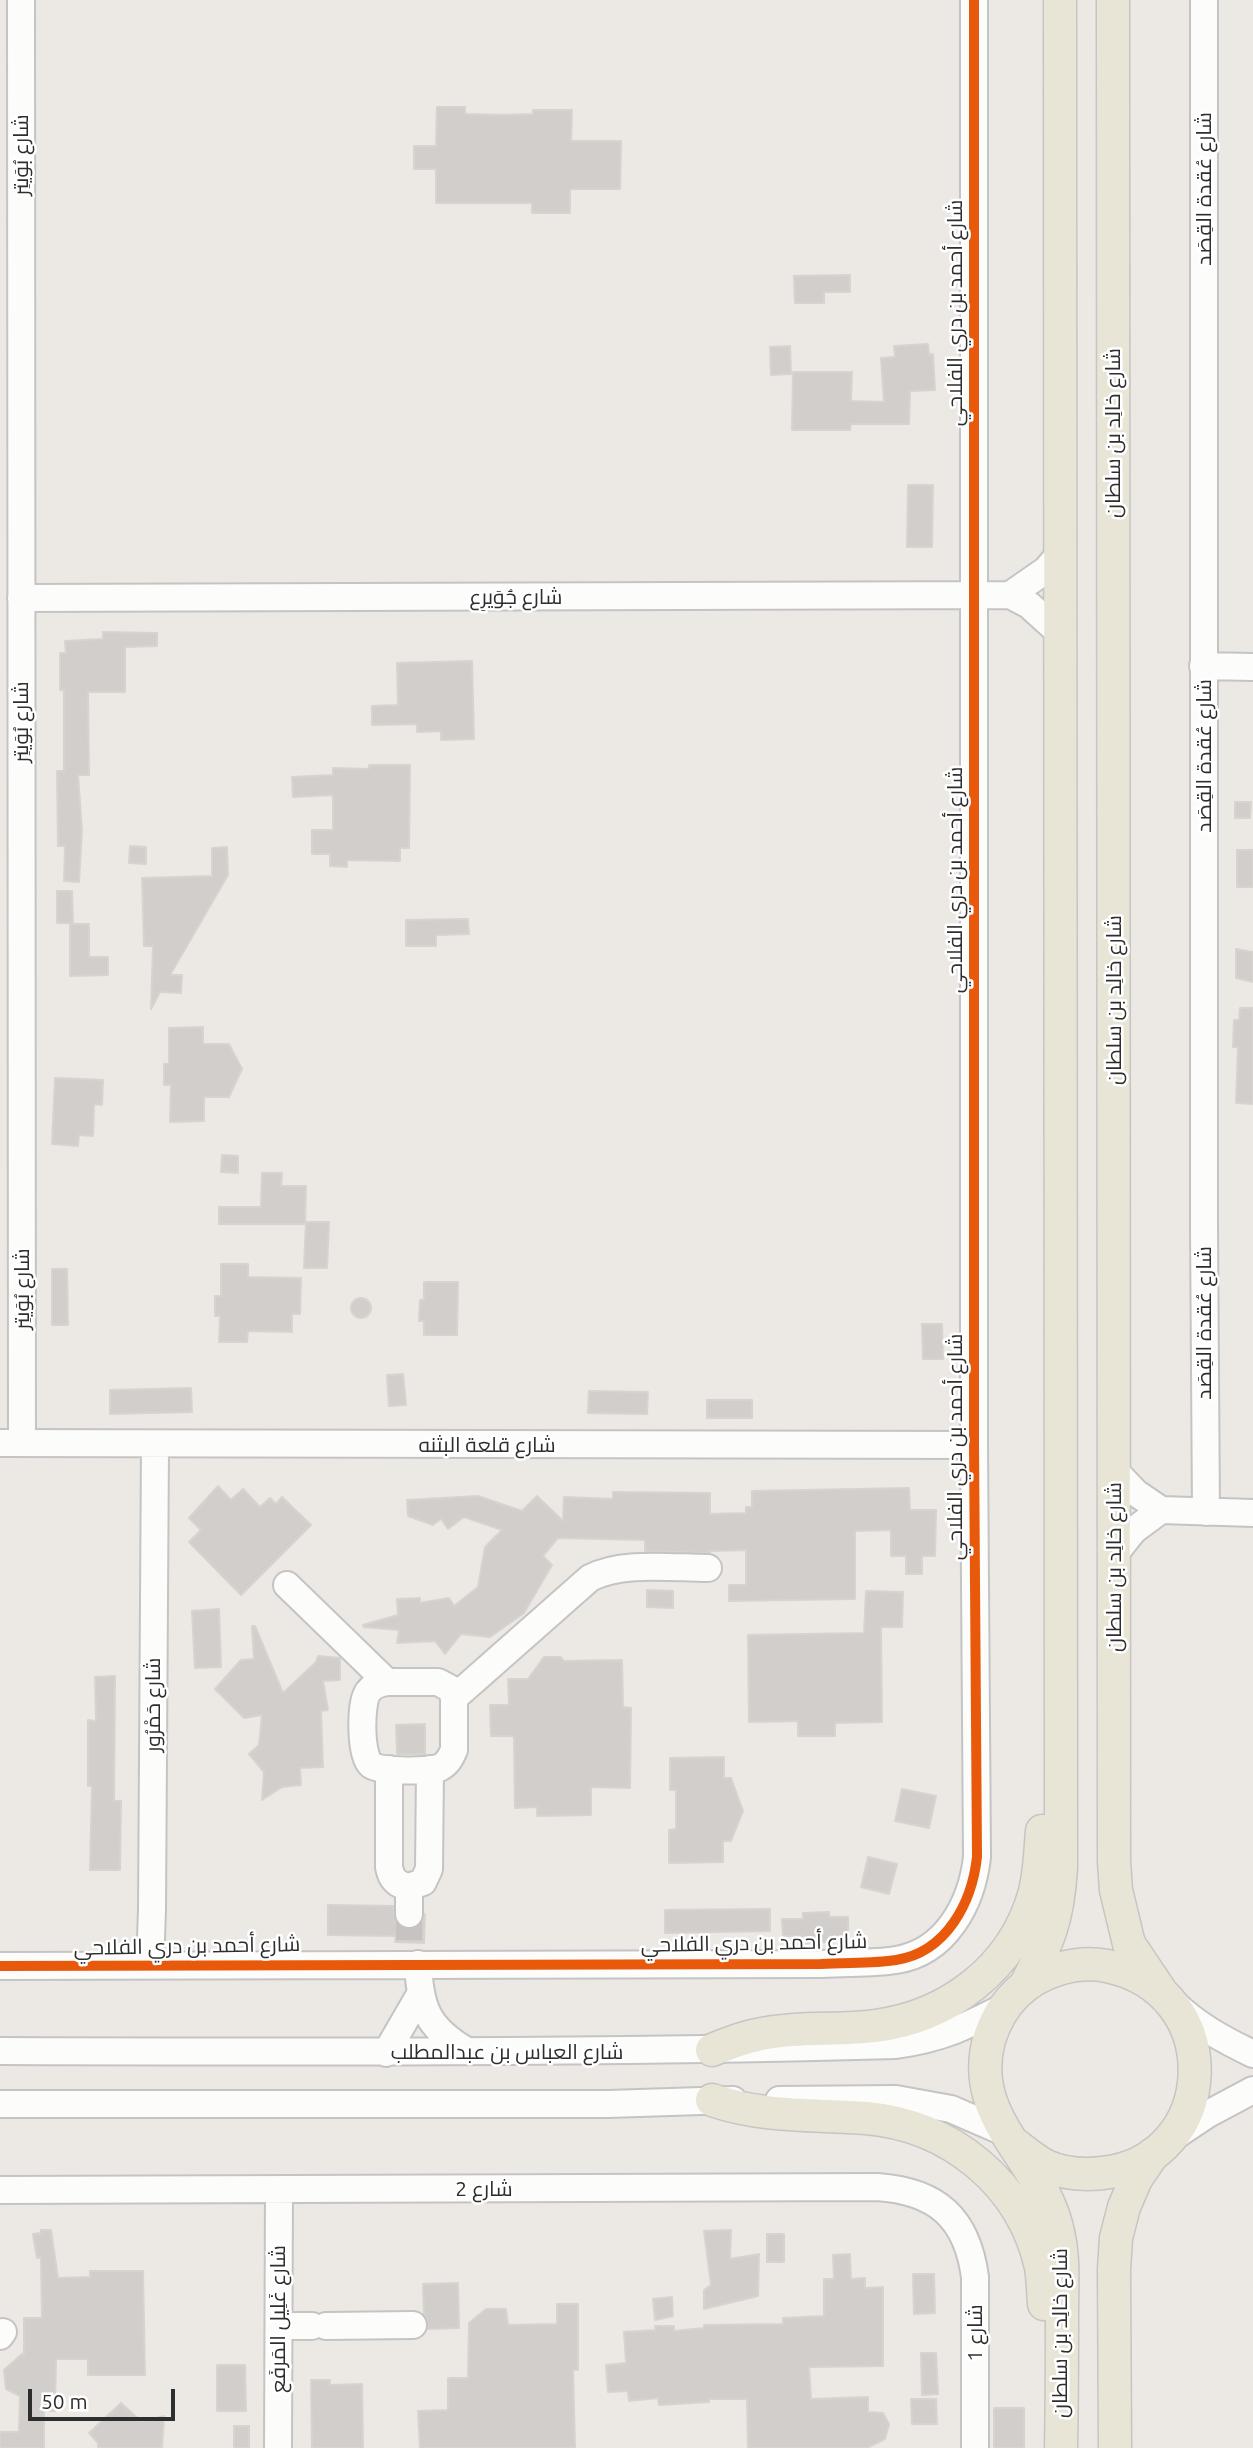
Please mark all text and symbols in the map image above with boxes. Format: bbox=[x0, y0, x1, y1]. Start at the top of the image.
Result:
street label: شارع عُقدة القِصَد bbox=[1191, 112, 1217, 266]
street label: شارع بُوَيتِر bbox=[8, 114, 34, 196]
street label: شارع أحمد بن دري الفلاحي bbox=[942, 200, 968, 426]
street label: شارع خالِد بن سلطان bbox=[1100, 348, 1126, 518]
street label: شارع جُوَيرِع bbox=[470, 584, 562, 610]
street label: شارع عُقدة القِصَد bbox=[1191, 679, 1217, 833]
street label: شارع بُوَيتِر bbox=[8, 681, 34, 763]
street label: شارع أحمد بن دري الفلاحي bbox=[942, 767, 968, 993]
street label: شارع خالِد بن سلطان bbox=[1101, 915, 1127, 1085]
street label: شارع عُقدة القِصَد bbox=[1191, 1246, 1217, 1400]
street label: شارع بُوَيتِر bbox=[9, 1248, 35, 1330]
street label: شارع أحمد بن دري الفلاحي bbox=[942, 1334, 968, 1560]
street label: شارع قلعة البثنه bbox=[418, 1432, 556, 1458]
street label: شارع خالِد بن سلطان bbox=[1101, 1482, 1127, 1652]
street label: شارع حَمْرُور bbox=[140, 1658, 166, 1752]
street label: شارع أحمد بن دري الفلاحي bbox=[641, 1928, 867, 1958]
street label: شارع أحمد بن دري الفلاحي bbox=[74, 1931, 300, 1961]
street label: شارع العباس بن عبدالمطلب bbox=[391, 2039, 623, 2065]
street label: شارع 2 bbox=[455, 2176, 513, 2202]
street label: شارع غَلِيل المَرفَع bbox=[265, 2245, 291, 2393]
street label: شارع خالِد بن سلطان bbox=[1047, 2248, 1073, 2418]
street label: شارع 1 bbox=[962, 2304, 988, 2362]
scale bar bbox=[32, 2374, 178, 2418]
text: 50 m bbox=[41, 2389, 88, 2413]

